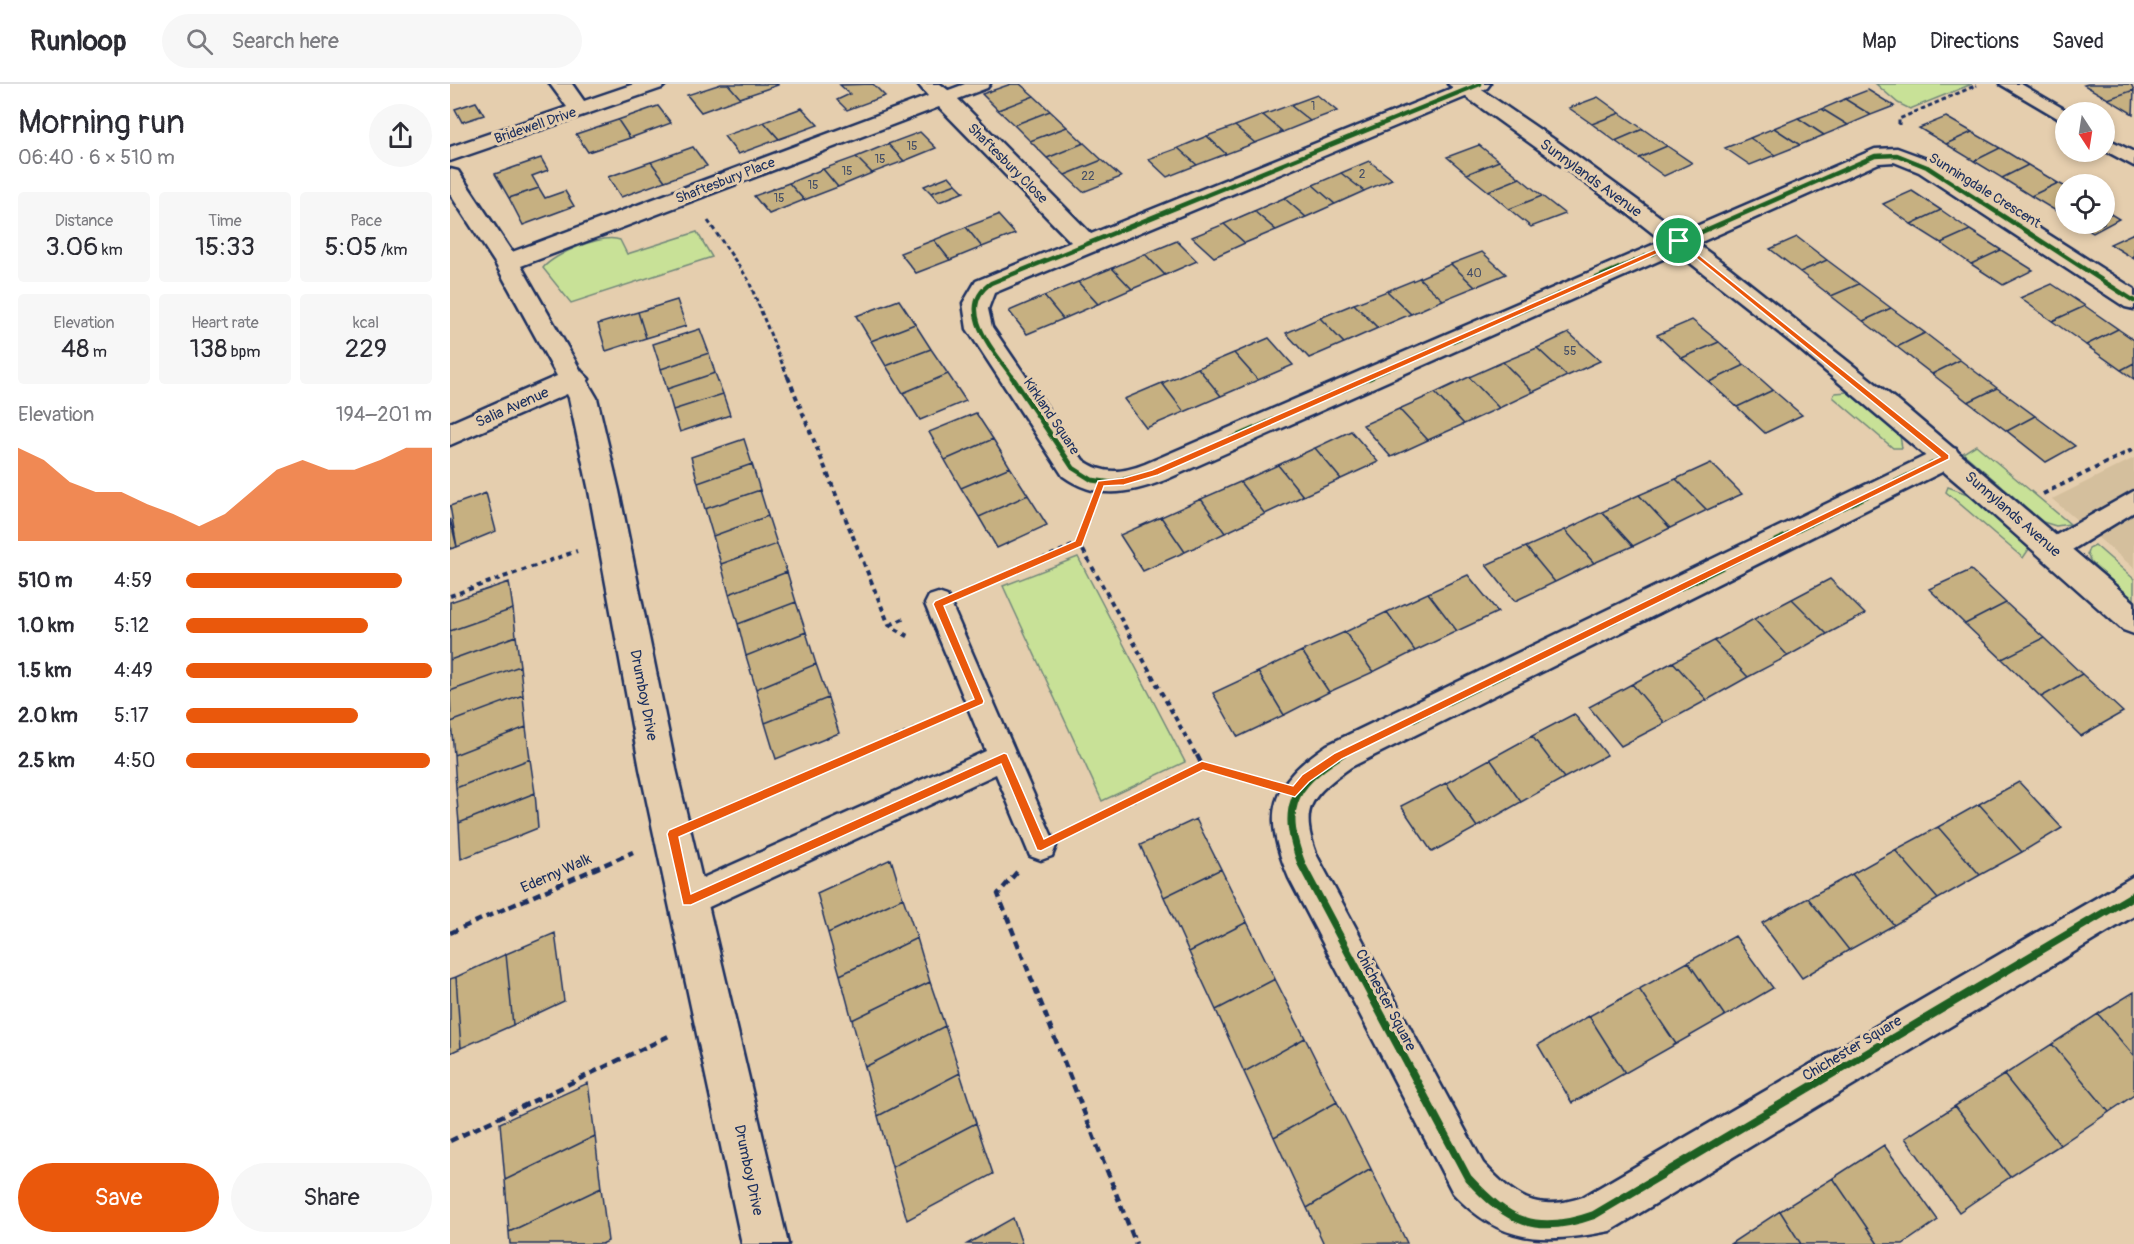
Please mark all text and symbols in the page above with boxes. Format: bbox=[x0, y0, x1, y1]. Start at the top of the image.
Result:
search box bbox=[162, 14, 582, 68]
text: Runloop bbox=[30, 24, 126, 59]
icon: search bbox=[183, 25, 216, 58]
text: Search here bbox=[231, 27, 339, 55]
text: Map bbox=[1862, 28, 1897, 55]
text: Directions bbox=[1930, 28, 2019, 55]
text: Saved bbox=[2052, 28, 2104, 55]
house number: 1 bbox=[1311, 99, 1315, 114]
text: Morning run bbox=[18, 102, 185, 143]
north arrow bbox=[2055, 102, 2115, 162]
map controls bbox=[2055, 102, 2115, 234]
button: share bbox=[369, 104, 432, 167]
street label: Bridewell Drive bbox=[492, 104, 578, 147]
street label: Shaftesbury Close bbox=[964, 120, 1051, 207]
street label: Sunnylands Avenue bbox=[1536, 135, 1646, 222]
house number: 15 bbox=[906, 139, 918, 154]
text: 06:40 · 6 × 510 m bbox=[18, 145, 175, 170]
street label: Sunningdale Crescent bbox=[1926, 149, 2044, 232]
house number: 15 bbox=[874, 152, 886, 167]
street label: Shaftesbury Place bbox=[673, 154, 777, 207]
house number: 15 bbox=[841, 164, 853, 179]
house number: 2 bbox=[1359, 167, 1366, 182]
house number: 22 bbox=[1081, 169, 1095, 184]
button: locate bbox=[2055, 174, 2115, 234]
house number: 15 bbox=[807, 178, 819, 193]
house number: 15 bbox=[773, 191, 785, 206]
text: Distance bbox=[55, 211, 113, 231]
text: Time bbox=[208, 211, 242, 231]
text: Pace bbox=[350, 211, 382, 231]
pin bbox=[1653, 215, 1704, 266]
icon: arrive bbox=[1662, 224, 1695, 257]
text: 3.06 bbox=[45, 231, 98, 263]
text: 15:33 bbox=[195, 231, 255, 263]
text: 5:05 bbox=[325, 231, 377, 263]
text: km bbox=[98, 240, 123, 260]
text: /km bbox=[377, 240, 408, 260]
house number: 40 bbox=[1466, 266, 1482, 281]
text: Elevation bbox=[54, 313, 114, 333]
text: Heart rate bbox=[191, 313, 259, 333]
text: kcal bbox=[353, 313, 379, 333]
text: 48 bbox=[61, 333, 89, 365]
text: 138 bbox=[190, 333, 227, 365]
text: 229 bbox=[345, 333, 387, 365]
text: m bbox=[89, 342, 107, 362]
text: bpm bbox=[227, 342, 260, 362]
house number: 55 bbox=[1563, 344, 1577, 359]
street label: Kirkland Square bbox=[1020, 375, 1084, 458]
street label: Salia Avenue bbox=[473, 383, 552, 432]
text: Elevation bbox=[18, 402, 94, 427]
text: 194–201 m bbox=[336, 402, 432, 427]
street label: Sunnylands Avenue bbox=[1961, 467, 2065, 562]
text: 510 m bbox=[18, 568, 72, 593]
text: 4:59 bbox=[114, 568, 152, 593]
text: 1.0 km bbox=[18, 613, 74, 638]
text: 5:12 bbox=[114, 613, 149, 638]
street label: Drumboy Drive bbox=[625, 648, 662, 743]
text: 1.5 km bbox=[18, 658, 71, 683]
text: 4:49 bbox=[114, 658, 153, 683]
text: 2.0 km bbox=[18, 703, 78, 728]
text: 5:17 bbox=[114, 703, 149, 728]
text: 2.5 km bbox=[18, 748, 75, 773]
text: 4:50 bbox=[114, 748, 155, 773]
street label: Ederny Walk bbox=[518, 849, 595, 897]
street label: Chichester Square bbox=[1351, 946, 1421, 1055]
street label: Chichester Square bbox=[1799, 1011, 1906, 1086]
street label: Drumboy Drive bbox=[730, 1123, 768, 1218]
button: Save bbox=[18, 1163, 219, 1232]
button: Share bbox=[231, 1163, 432, 1232]

